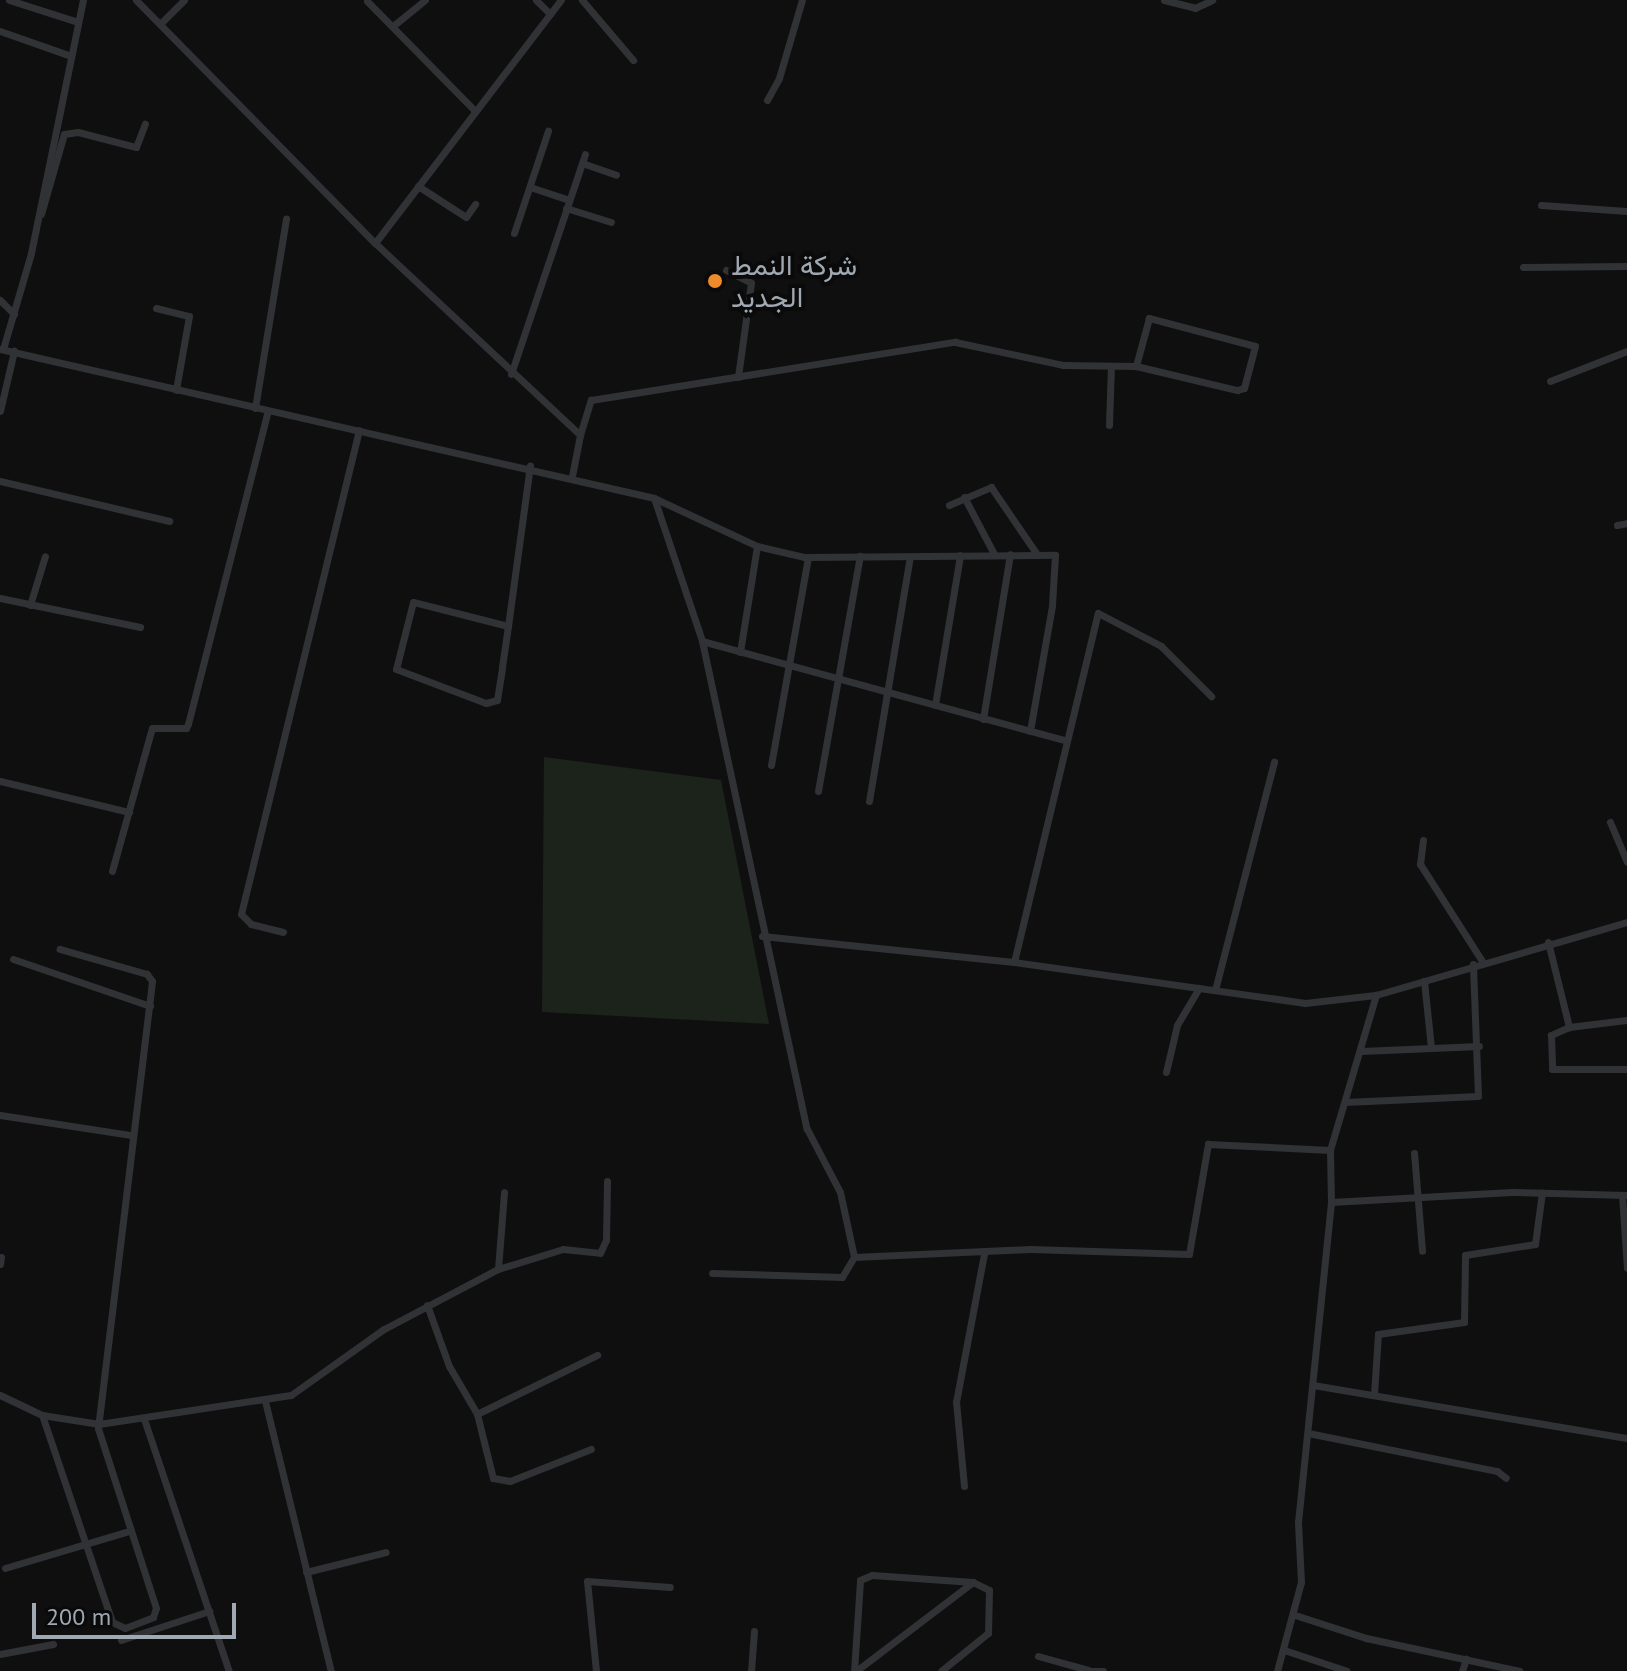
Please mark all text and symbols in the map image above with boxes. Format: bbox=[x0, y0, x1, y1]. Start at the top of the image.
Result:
place label: شركة النمط الجديد bbox=[731, 248, 857, 314]
marker: شركة النمط الجديد bbox=[706, 272, 724, 290]
scale bar bbox=[36, 1587, 240, 1637]
text: 200 m bbox=[46, 1601, 111, 1632]

